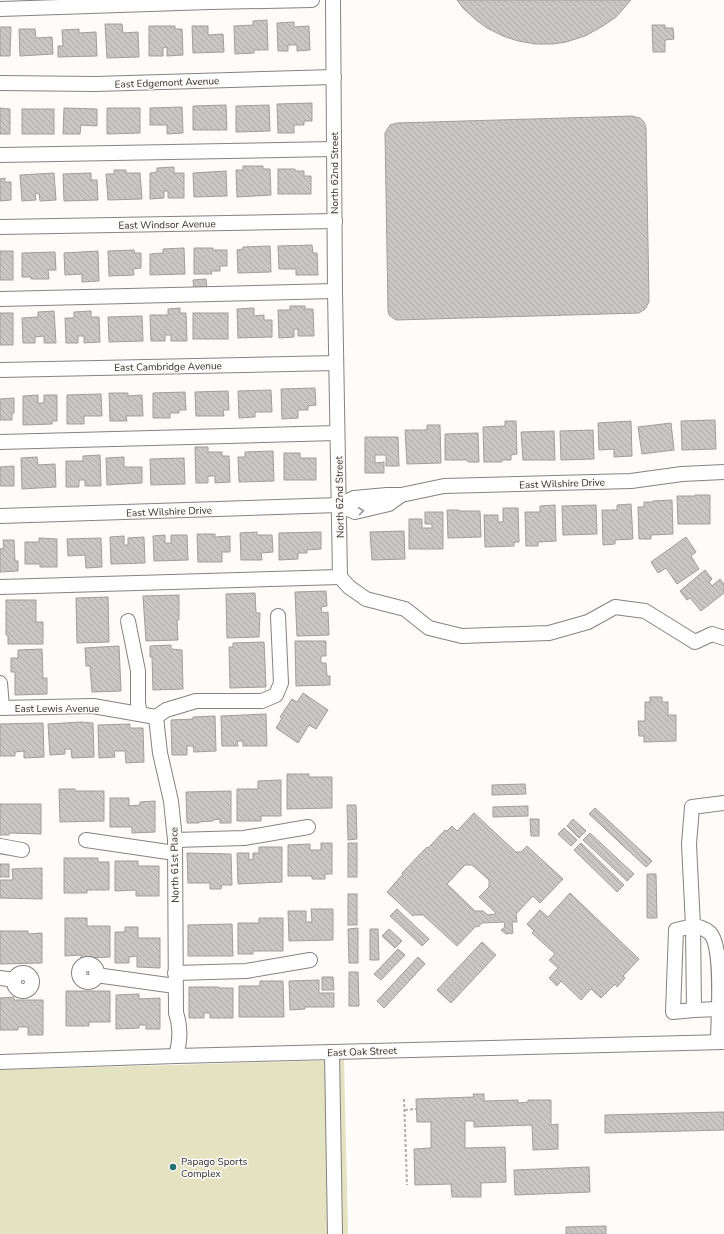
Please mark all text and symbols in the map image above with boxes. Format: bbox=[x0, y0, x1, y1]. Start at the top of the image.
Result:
street label: East Edgemont Avenue bbox=[115, 74, 220, 92]
street label: North 62nd Street bbox=[328, 132, 342, 214]
street label: East Windsor Avenue bbox=[118, 217, 216, 233]
street label: East Cambridge Avenue bbox=[114, 359, 222, 375]
street label: North 62nd Street bbox=[332, 455, 348, 538]
street label: East Wilshire Drive bbox=[519, 476, 605, 492]
street label: East Wilshire Drive bbox=[126, 504, 212, 520]
one-way arrow bbox=[358, 507, 364, 516]
street label: East Lewis Avenue bbox=[15, 702, 99, 716]
street label: North 61st Place bbox=[167, 827, 183, 903]
street label: East Oak Street bbox=[327, 1044, 398, 1060]
place label: Papago Sports Complex bbox=[181, 1155, 247, 1181]
marker: Papago Sports Complex bbox=[168, 1162, 178, 1172]

